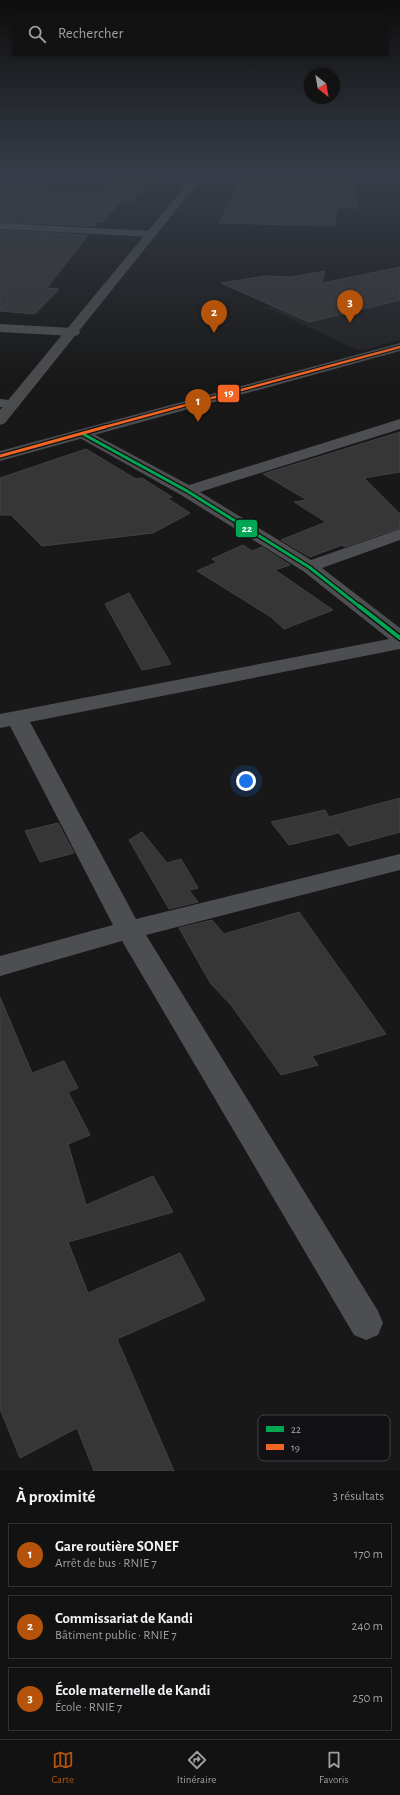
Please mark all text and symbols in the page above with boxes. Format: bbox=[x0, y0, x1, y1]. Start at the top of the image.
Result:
search box bbox=[12, 12, 388, 56]
icon: search bbox=[26, 23, 48, 45]
text: Rechercher bbox=[58, 26, 123, 41]
north arrow bbox=[304, 68, 340, 104]
pin: 3 bbox=[337, 290, 363, 323]
pin: 2 bbox=[201, 300, 227, 333]
line badge: 19 bbox=[217, 384, 240, 403]
text: 19 bbox=[224, 388, 234, 399]
pin: 1 bbox=[185, 389, 211, 422]
line badge: 22 bbox=[235, 519, 258, 538]
text: 22 bbox=[242, 523, 252, 534]
your location bbox=[236, 771, 256, 791]
legend bbox=[258, 1415, 390, 1461]
text: 22 bbox=[291, 1424, 301, 1435]
text: 19 bbox=[291, 1442, 300, 1453]
text: À proximité bbox=[16, 1488, 96, 1505]
text: 3 résultats bbox=[333, 1490, 384, 1503]
text: Gare routière SONEF bbox=[55, 1539, 179, 1554]
text: 1 bbox=[28, 1548, 32, 1561]
text: 170 m bbox=[354, 1548, 383, 1561]
text: Arrêt de bus · RNIE 7 bbox=[55, 1557, 157, 1570]
text: Commissariat de Kandi bbox=[55, 1611, 193, 1626]
text: 2 bbox=[27, 1620, 33, 1633]
text: 240 m bbox=[351, 1620, 383, 1633]
text: Bâtiment public · RNIE 7 bbox=[55, 1629, 177, 1642]
text: École maternelle de Kandi bbox=[55, 1683, 210, 1698]
text: 3 bbox=[27, 1692, 33, 1705]
text: 250 m bbox=[352, 1692, 383, 1705]
text: École · RNIE 7 bbox=[55, 1701, 122, 1714]
tab: Carte bbox=[51, 1749, 74, 1786]
tab: Itinéraire bbox=[177, 1749, 216, 1786]
tab: Favoris bbox=[319, 1749, 349, 1786]

